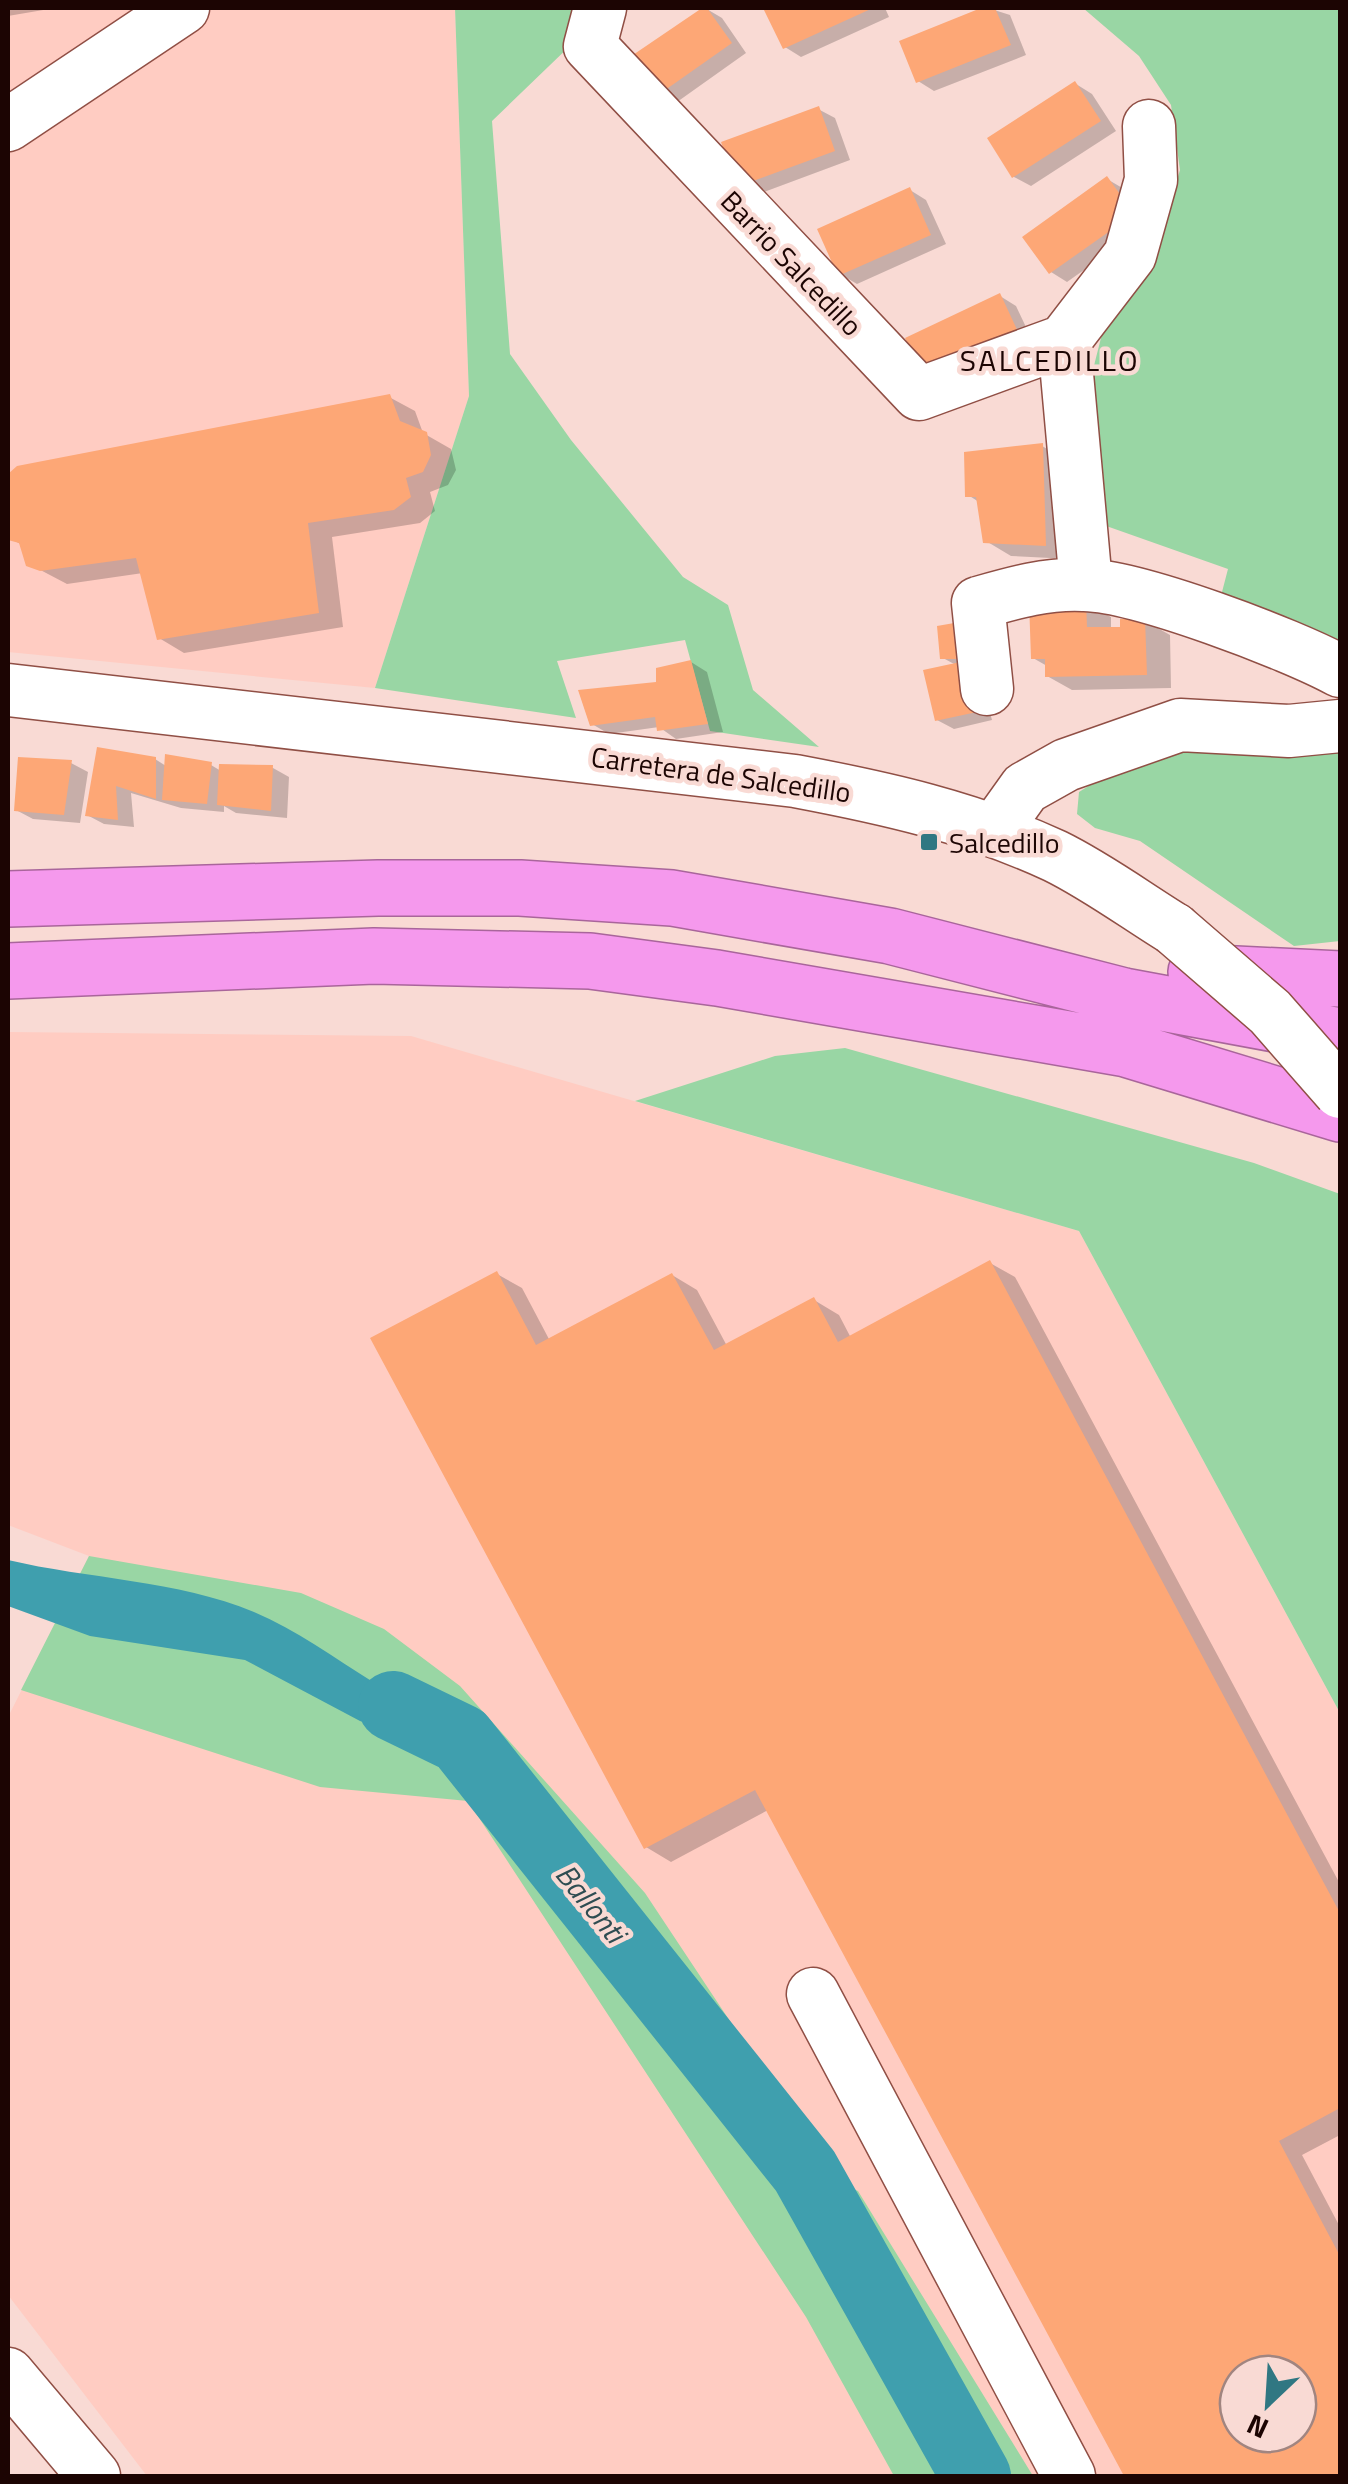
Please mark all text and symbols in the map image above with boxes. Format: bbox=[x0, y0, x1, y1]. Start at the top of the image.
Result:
street label: Barrio Salcedillo bbox=[711, 180, 873, 346]
district label: SALCEDILLO bbox=[960, 337, 1140, 383]
street label: Carretera de Salcedillo bbox=[588, 734, 854, 814]
place label: Salcedillo bbox=[949, 821, 1060, 864]
marker: Salcedillo bbox=[918, 831, 940, 853]
water label: Ballonti bbox=[545, 1853, 640, 1956]
north arrow bbox=[1218, 2354, 1318, 2454]
text: N bbox=[1239, 2404, 1275, 2451]

